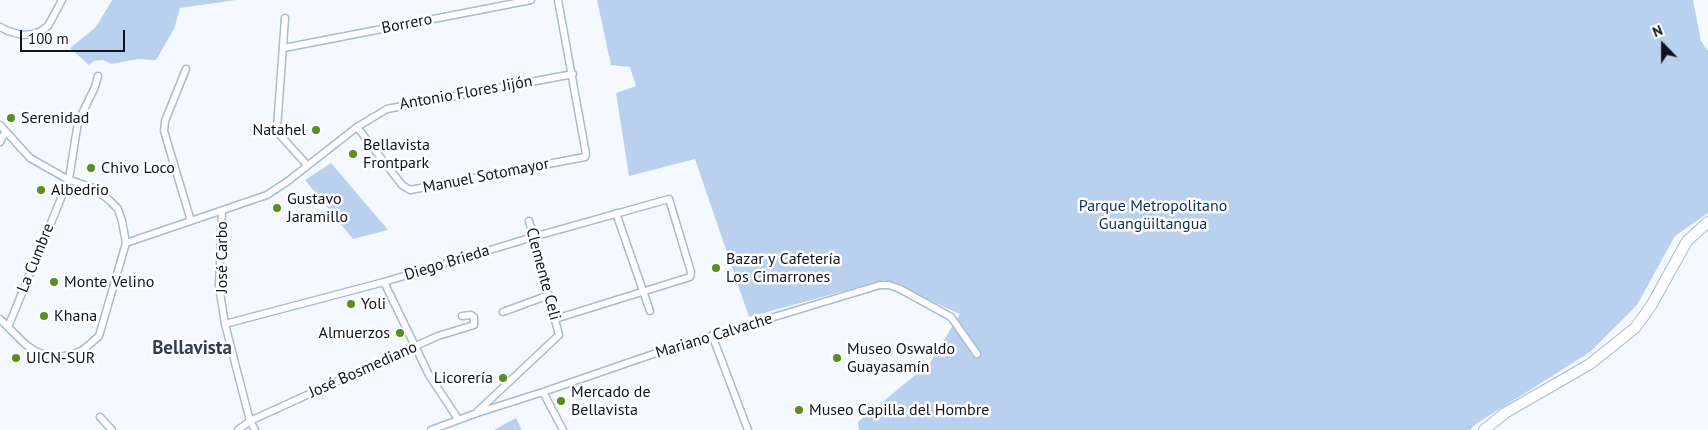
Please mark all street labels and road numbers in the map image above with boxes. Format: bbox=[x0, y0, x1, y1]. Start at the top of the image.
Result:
street label: Borrero bbox=[380, 10, 434, 38]
street label: Antonio Flores Jijón bbox=[398, 72, 534, 114]
street label: Manuel Sotomayor bbox=[421, 154, 551, 198]
street label: La Cumbre bbox=[13, 221, 59, 295]
street label: José Carbo bbox=[212, 221, 232, 293]
street label: Clemente Celi bbox=[521, 226, 565, 322]
street label: Diego Brieda bbox=[402, 241, 492, 285]
street label: Mariano Calvache bbox=[653, 309, 775, 363]
street label: José Bosmediano bbox=[306, 338, 420, 402]

